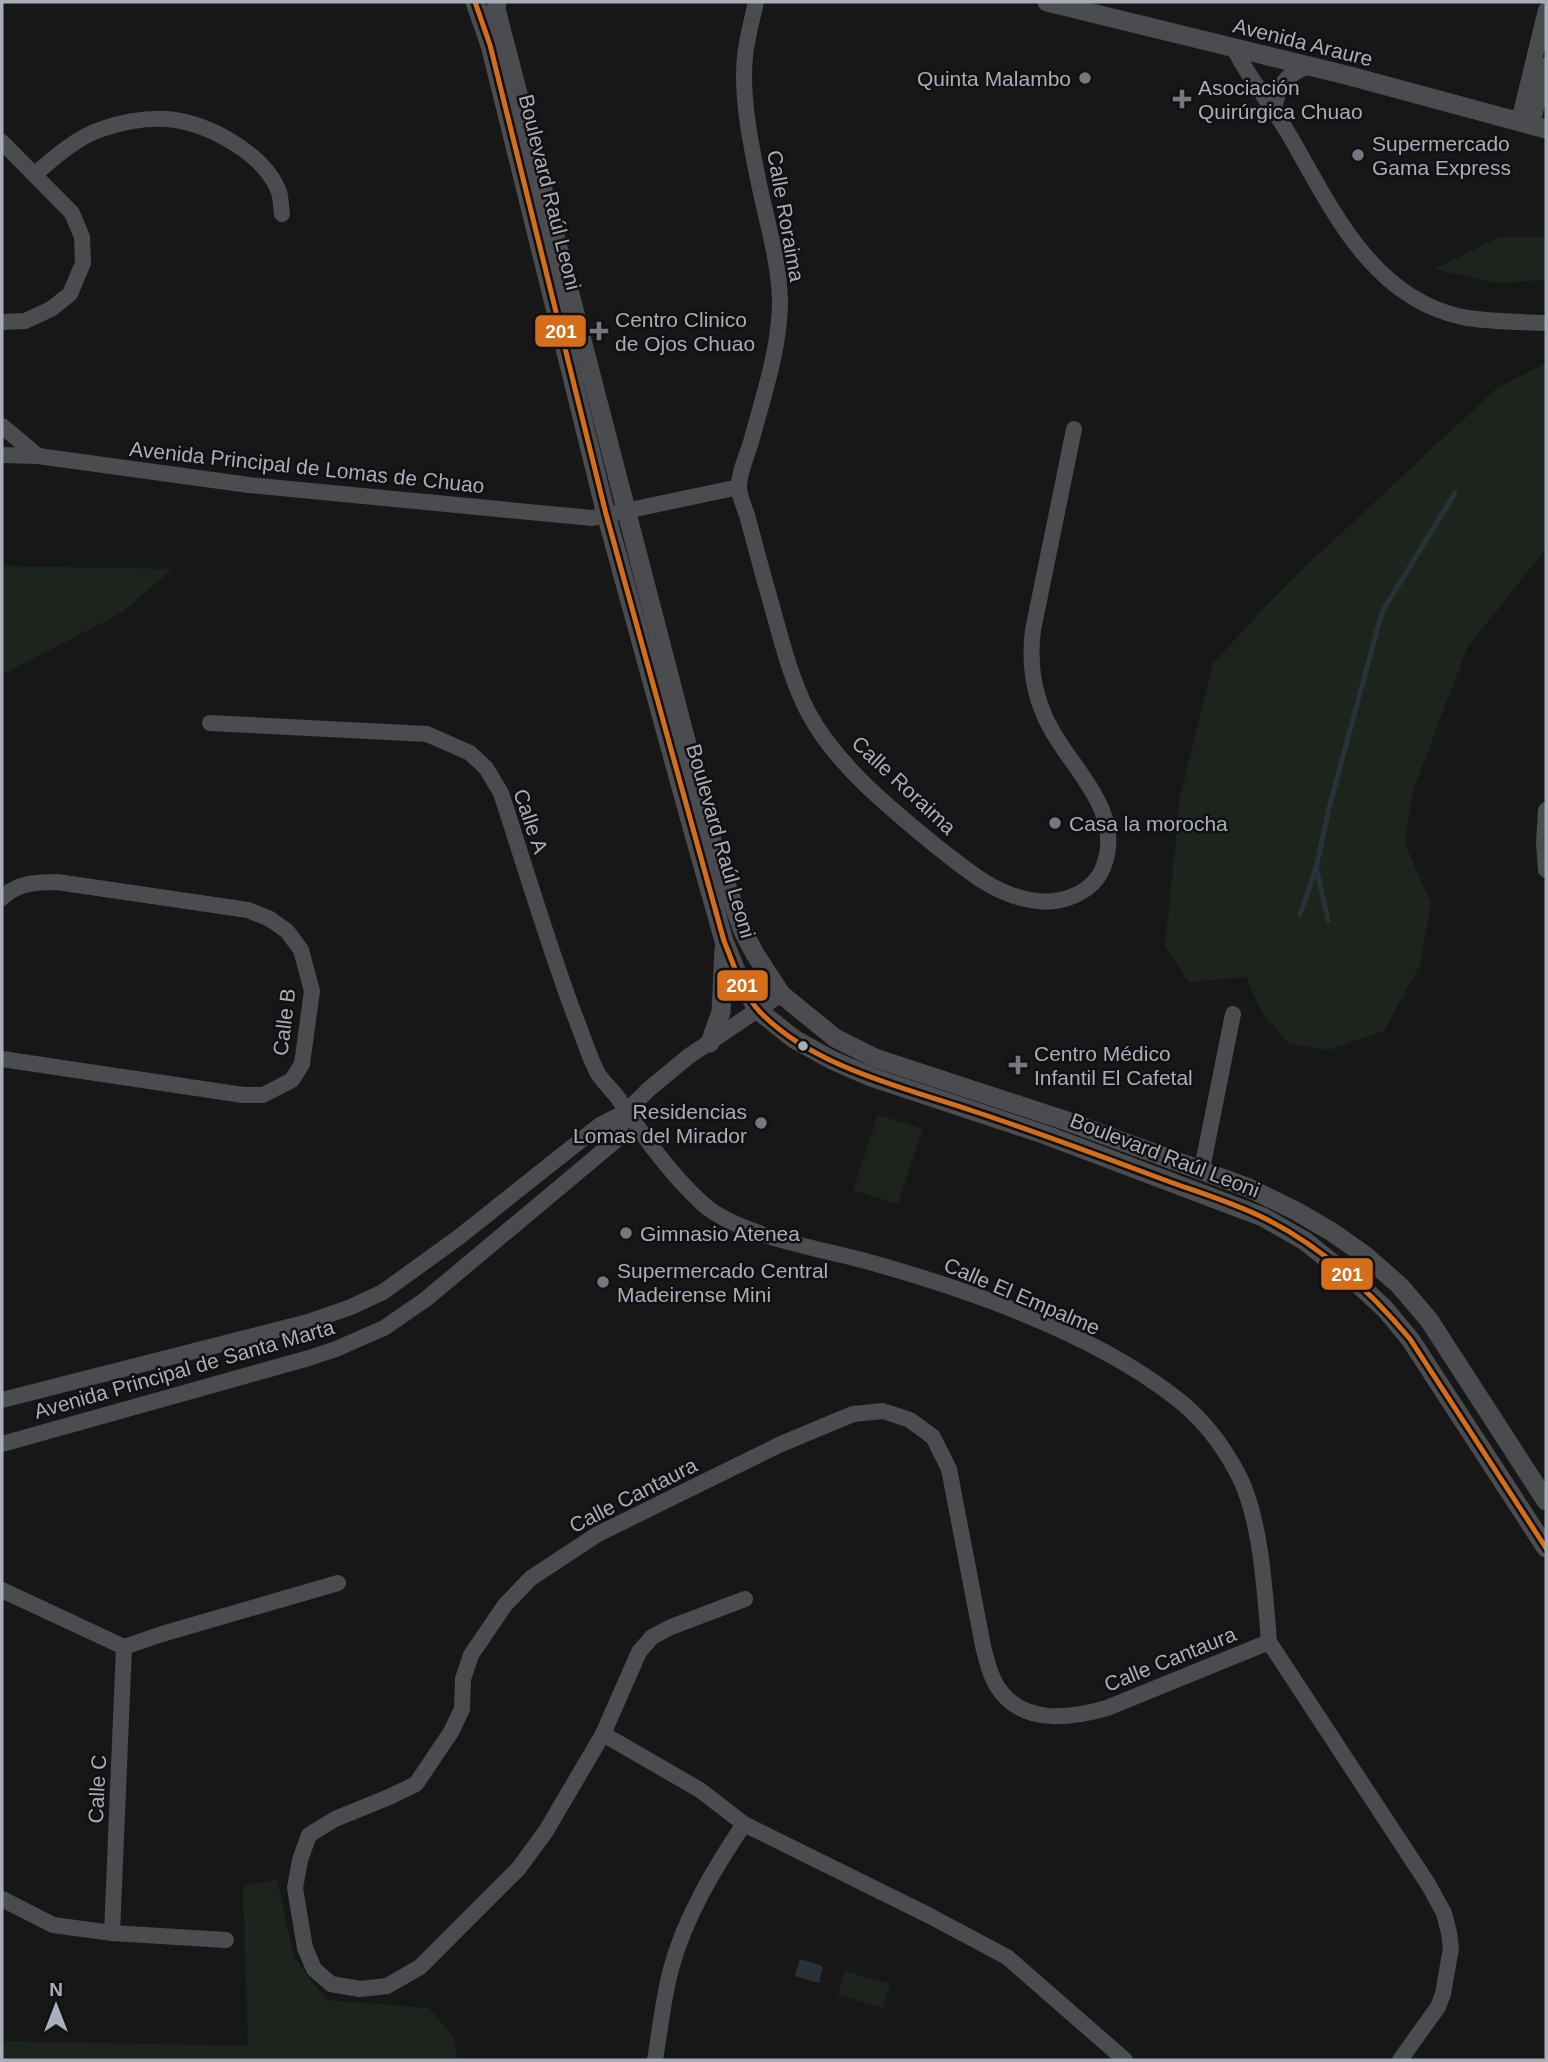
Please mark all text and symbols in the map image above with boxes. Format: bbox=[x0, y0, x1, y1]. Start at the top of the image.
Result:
street label: Avenida Araure bbox=[1231, 14, 1375, 70]
place label: Quinta Malambo bbox=[917, 67, 1071, 90]
marker: Quinta Malambo bbox=[1077, 70, 1093, 86]
place label: Asociación Quirúrgica Chuao bbox=[1198, 76, 1363, 123]
marker: Asociación Quirúrgica Chuao bbox=[1172, 89, 1192, 109]
street label: Boulevard Raúl Leoni bbox=[515, 92, 585, 292]
place label: Supermercado Gama Express bbox=[1372, 132, 1511, 179]
marker: Supermercado Gama Express bbox=[1350, 147, 1366, 163]
street label: Calle Roraima bbox=[763, 148, 809, 284]
place label: Centro Clinico de Ojos Chuao bbox=[615, 308, 755, 355]
line badge: 201 bbox=[534, 314, 587, 348]
text: 201 bbox=[545, 321, 577, 342]
marker: Centro Clinico de Ojos Chuao bbox=[589, 321, 609, 341]
street label: Avenida Principal de Lomas de Chuao bbox=[128, 437, 486, 497]
street label: Calle Roraima bbox=[848, 731, 961, 839]
street label: Boulevard Raúl Leoni bbox=[682, 741, 760, 941]
street label: Calle A bbox=[509, 786, 553, 856]
place label: Casa la morocha bbox=[1069, 812, 1228, 835]
marker: Casa la morocha bbox=[1047, 815, 1063, 831]
line badge: 201 bbox=[716, 969, 769, 1002]
text: 201 bbox=[726, 975, 758, 996]
street label: Calle B bbox=[268, 987, 300, 1057]
unlabelled marker bbox=[796, 1039, 810, 1053]
place label: Centro Médico Infantil El Cafetal bbox=[1034, 1042, 1193, 1089]
marker: Centro Médico Infantil El Cafetal bbox=[1008, 1055, 1028, 1075]
place label: Residencias Lomas del Mirador bbox=[573, 1100, 747, 1147]
street label: Boulevard Raúl Leoni bbox=[1067, 1108, 1263, 1202]
marker: Residencias Lomas del Mirador bbox=[753, 1115, 769, 1131]
place label: Gimnasio Atenea bbox=[640, 1222, 800, 1245]
marker: Gimnasio Atenea bbox=[618, 1225, 634, 1241]
street label: Calle El Empalme bbox=[941, 1253, 1103, 1339]
line badge: 201 bbox=[1320, 1257, 1374, 1291]
place label: Supermercado Central Madeirense Mini bbox=[617, 1259, 828, 1306]
text: 201 bbox=[1331, 1264, 1363, 1285]
marker: Supermercado Central Madeirense Mini bbox=[595, 1274, 611, 1290]
street label: Avenida Principal de Santa Marta bbox=[31, 1315, 337, 1423]
street label: Calle Cantaura bbox=[565, 1453, 701, 1537]
street label: Calle Cantaura bbox=[1101, 1622, 1240, 1696]
street label: Calle C bbox=[84, 1754, 110, 1824]
north arrow bbox=[21, 1971, 91, 2041]
text: N bbox=[49, 1979, 63, 2000]

